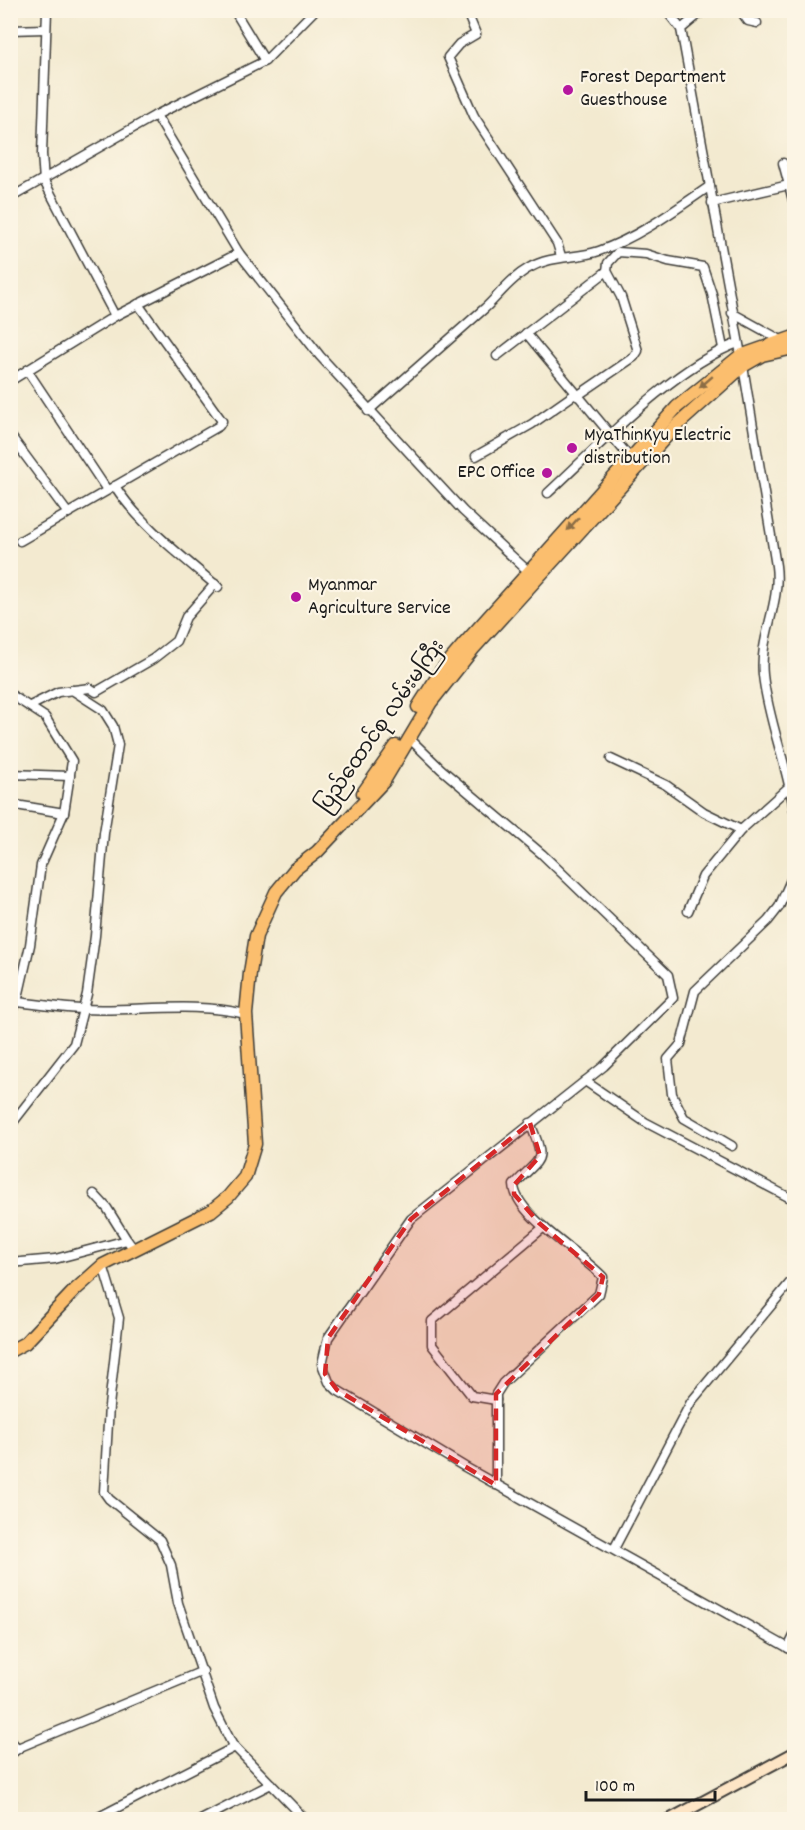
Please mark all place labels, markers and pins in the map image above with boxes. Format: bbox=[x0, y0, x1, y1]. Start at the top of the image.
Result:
place label: Forest Department Guesthouse bbox=[580, 64, 726, 115]
marker: Forest Department Guesthouse bbox=[561, 83, 575, 97]
place label: MyaThinKyu Electric distribution bbox=[584, 422, 731, 473]
marker: MyaThinKyu Electric distribution bbox=[565, 441, 579, 455]
place label: EPC Office bbox=[457, 459, 535, 487]
marker: EPC Office bbox=[540, 466, 554, 480]
place label: Myanmar Agriculture Service bbox=[308, 572, 451, 623]
marker: Myanmar Agriculture Service bbox=[289, 590, 303, 604]

